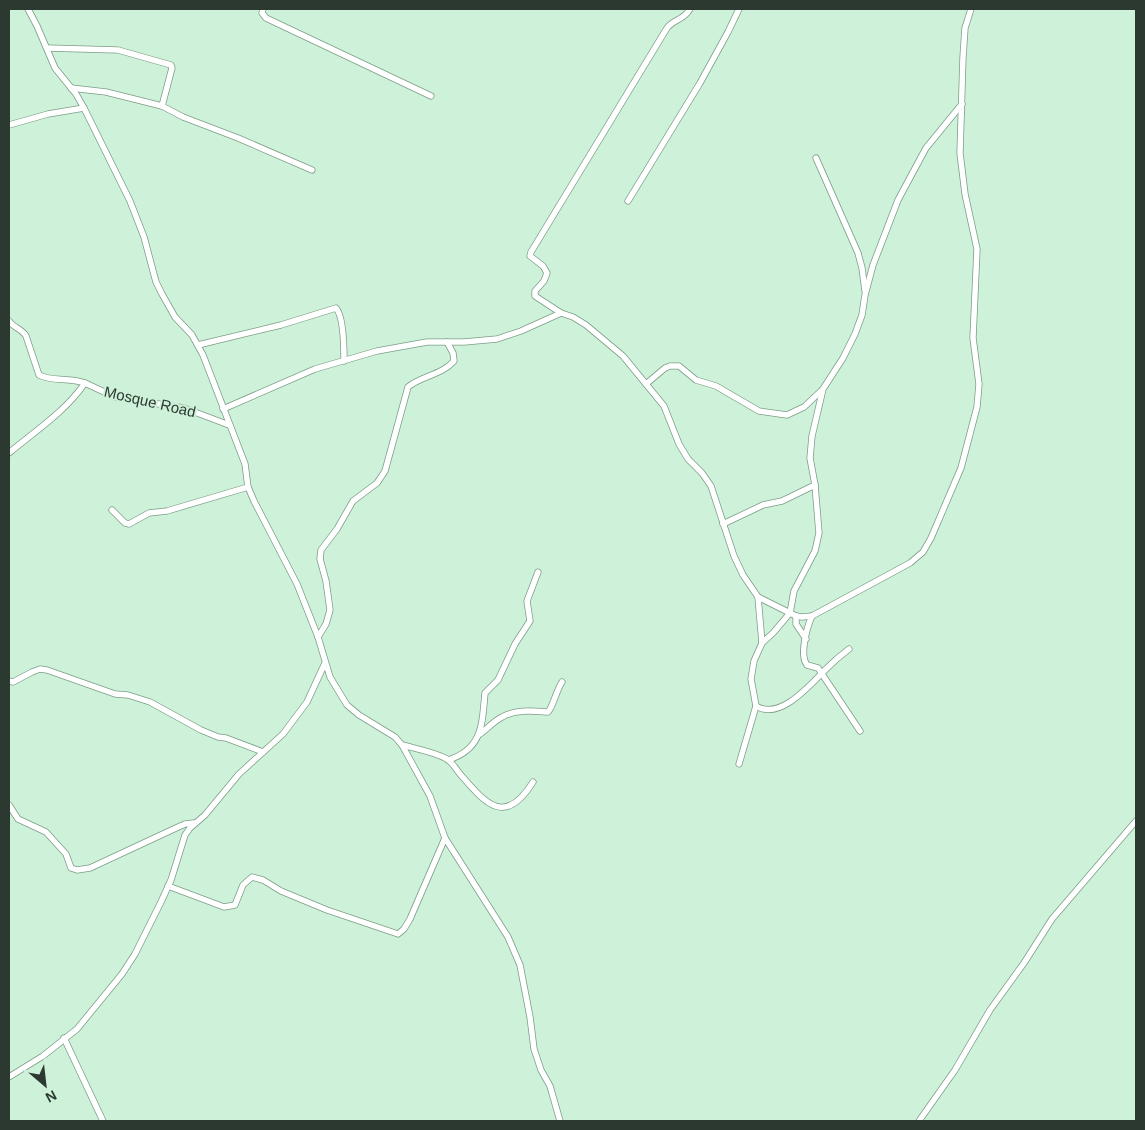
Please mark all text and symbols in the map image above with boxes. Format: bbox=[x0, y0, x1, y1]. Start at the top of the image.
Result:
street label: Mosque Road bbox=[103, 383, 198, 420]
north arrow bbox=[20, 1060, 70, 1110]
text: N bbox=[43, 1087, 59, 1106]

